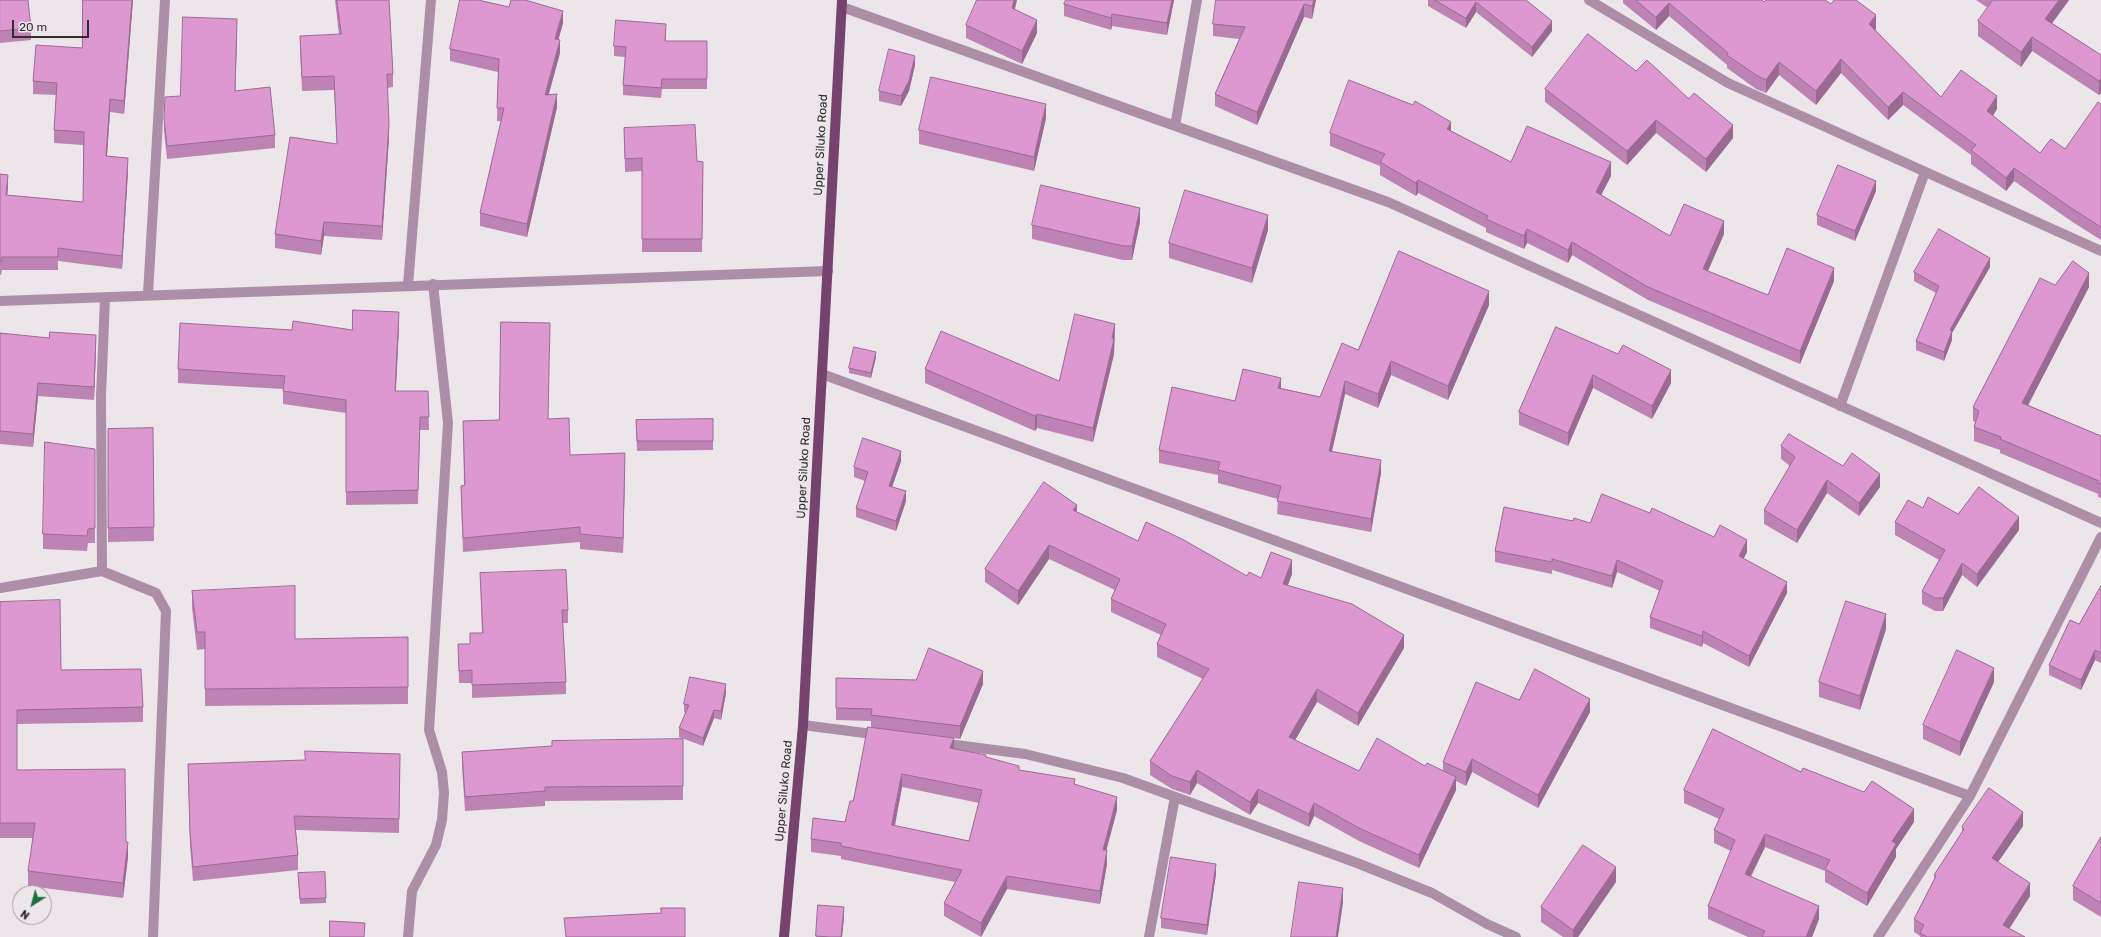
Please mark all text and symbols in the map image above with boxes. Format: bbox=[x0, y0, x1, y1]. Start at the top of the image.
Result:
scale bar bbox=[14, 12, 91, 38]
text: 20 m bbox=[19, 20, 47, 34]
street label: Upper Siluko Road bbox=[811, 94, 831, 196]
street label: Upper Siluko Road bbox=[794, 417, 814, 519]
street label: Upper Siluko Road bbox=[772, 740, 796, 842]
north arrow bbox=[12, 885, 52, 925]
text: N bbox=[18, 907, 32, 922]

